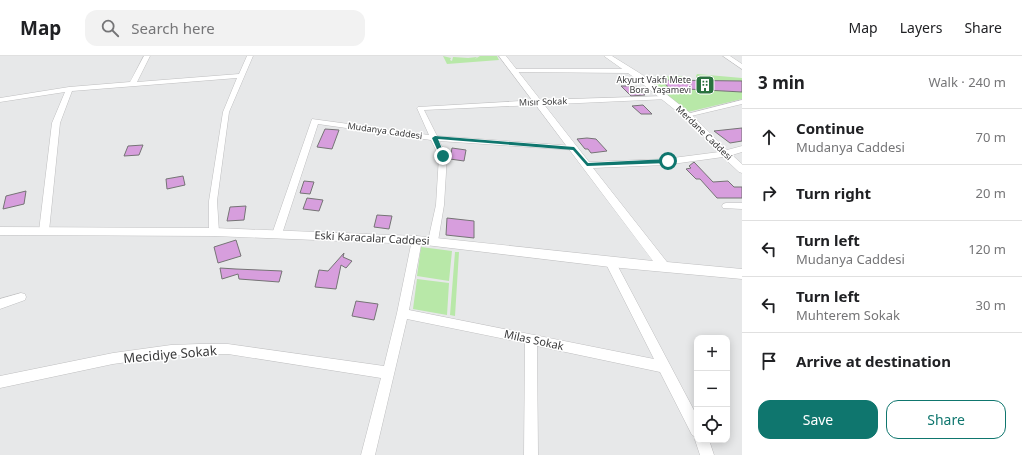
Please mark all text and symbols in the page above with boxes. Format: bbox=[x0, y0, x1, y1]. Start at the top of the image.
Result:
search box bbox=[85, 10, 365, 46]
text: Map bbox=[20, 15, 61, 41]
icon: search bbox=[99, 17, 121, 39]
text: Search here bbox=[131, 18, 215, 38]
text: Map bbox=[849, 18, 878, 37]
text: Layers bbox=[900, 18, 942, 37]
text: Share bbox=[964, 18, 1002, 37]
text: 3 min bbox=[758, 71, 805, 94]
place label: Akyurt Vakfı Mete Bora Yaşamevi bbox=[617, 73, 691, 96]
text: Walk · 240 m bbox=[928, 73, 1006, 91]
building icon: Akyurt Vakfı Mete Bora Yaşamevi bbox=[694, 74, 716, 96]
street label: Mısır Sokak bbox=[519, 94, 567, 109]
street label: Merdane Caddesi bbox=[673, 102, 735, 163]
text: Continue bbox=[796, 118, 864, 138]
street label: Mudanya Caddesi bbox=[347, 119, 423, 142]
icon: ahead bbox=[758, 126, 780, 148]
text: 70 m bbox=[976, 128, 1006, 146]
text: Mudanya Caddesi bbox=[796, 138, 905, 156]
route end bbox=[434, 147, 452, 165]
route start bbox=[659, 152, 677, 170]
icon: right bbox=[758, 182, 780, 204]
text: Turn right bbox=[796, 183, 871, 203]
text: 20 m bbox=[976, 184, 1006, 202]
street label: Eski Karacalar Caddesi bbox=[314, 227, 430, 248]
text: Turn left bbox=[796, 230, 860, 250]
icon: left bbox=[758, 238, 780, 260]
text: 120 m bbox=[968, 240, 1006, 258]
text: Mudanya Caddesi bbox=[796, 250, 905, 268]
text: Turn left bbox=[796, 286, 860, 306]
icon: left bbox=[758, 294, 780, 316]
text: 30 m bbox=[976, 296, 1006, 314]
text: Muhterem Sokak bbox=[796, 306, 900, 324]
street label: Milas Sokak bbox=[503, 326, 565, 353]
map controls bbox=[694, 335, 730, 443]
button: + bbox=[694, 335, 730, 371]
street label: Mecidiye Sokak bbox=[123, 341, 217, 367]
icon: arrive bbox=[758, 350, 780, 372]
text: Arrive at destination bbox=[796, 351, 951, 371]
button: − bbox=[694, 371, 730, 407]
button: Save bbox=[758, 400, 878, 439]
button: Share bbox=[886, 400, 1006, 439]
button: locate bbox=[694, 407, 730, 443]

